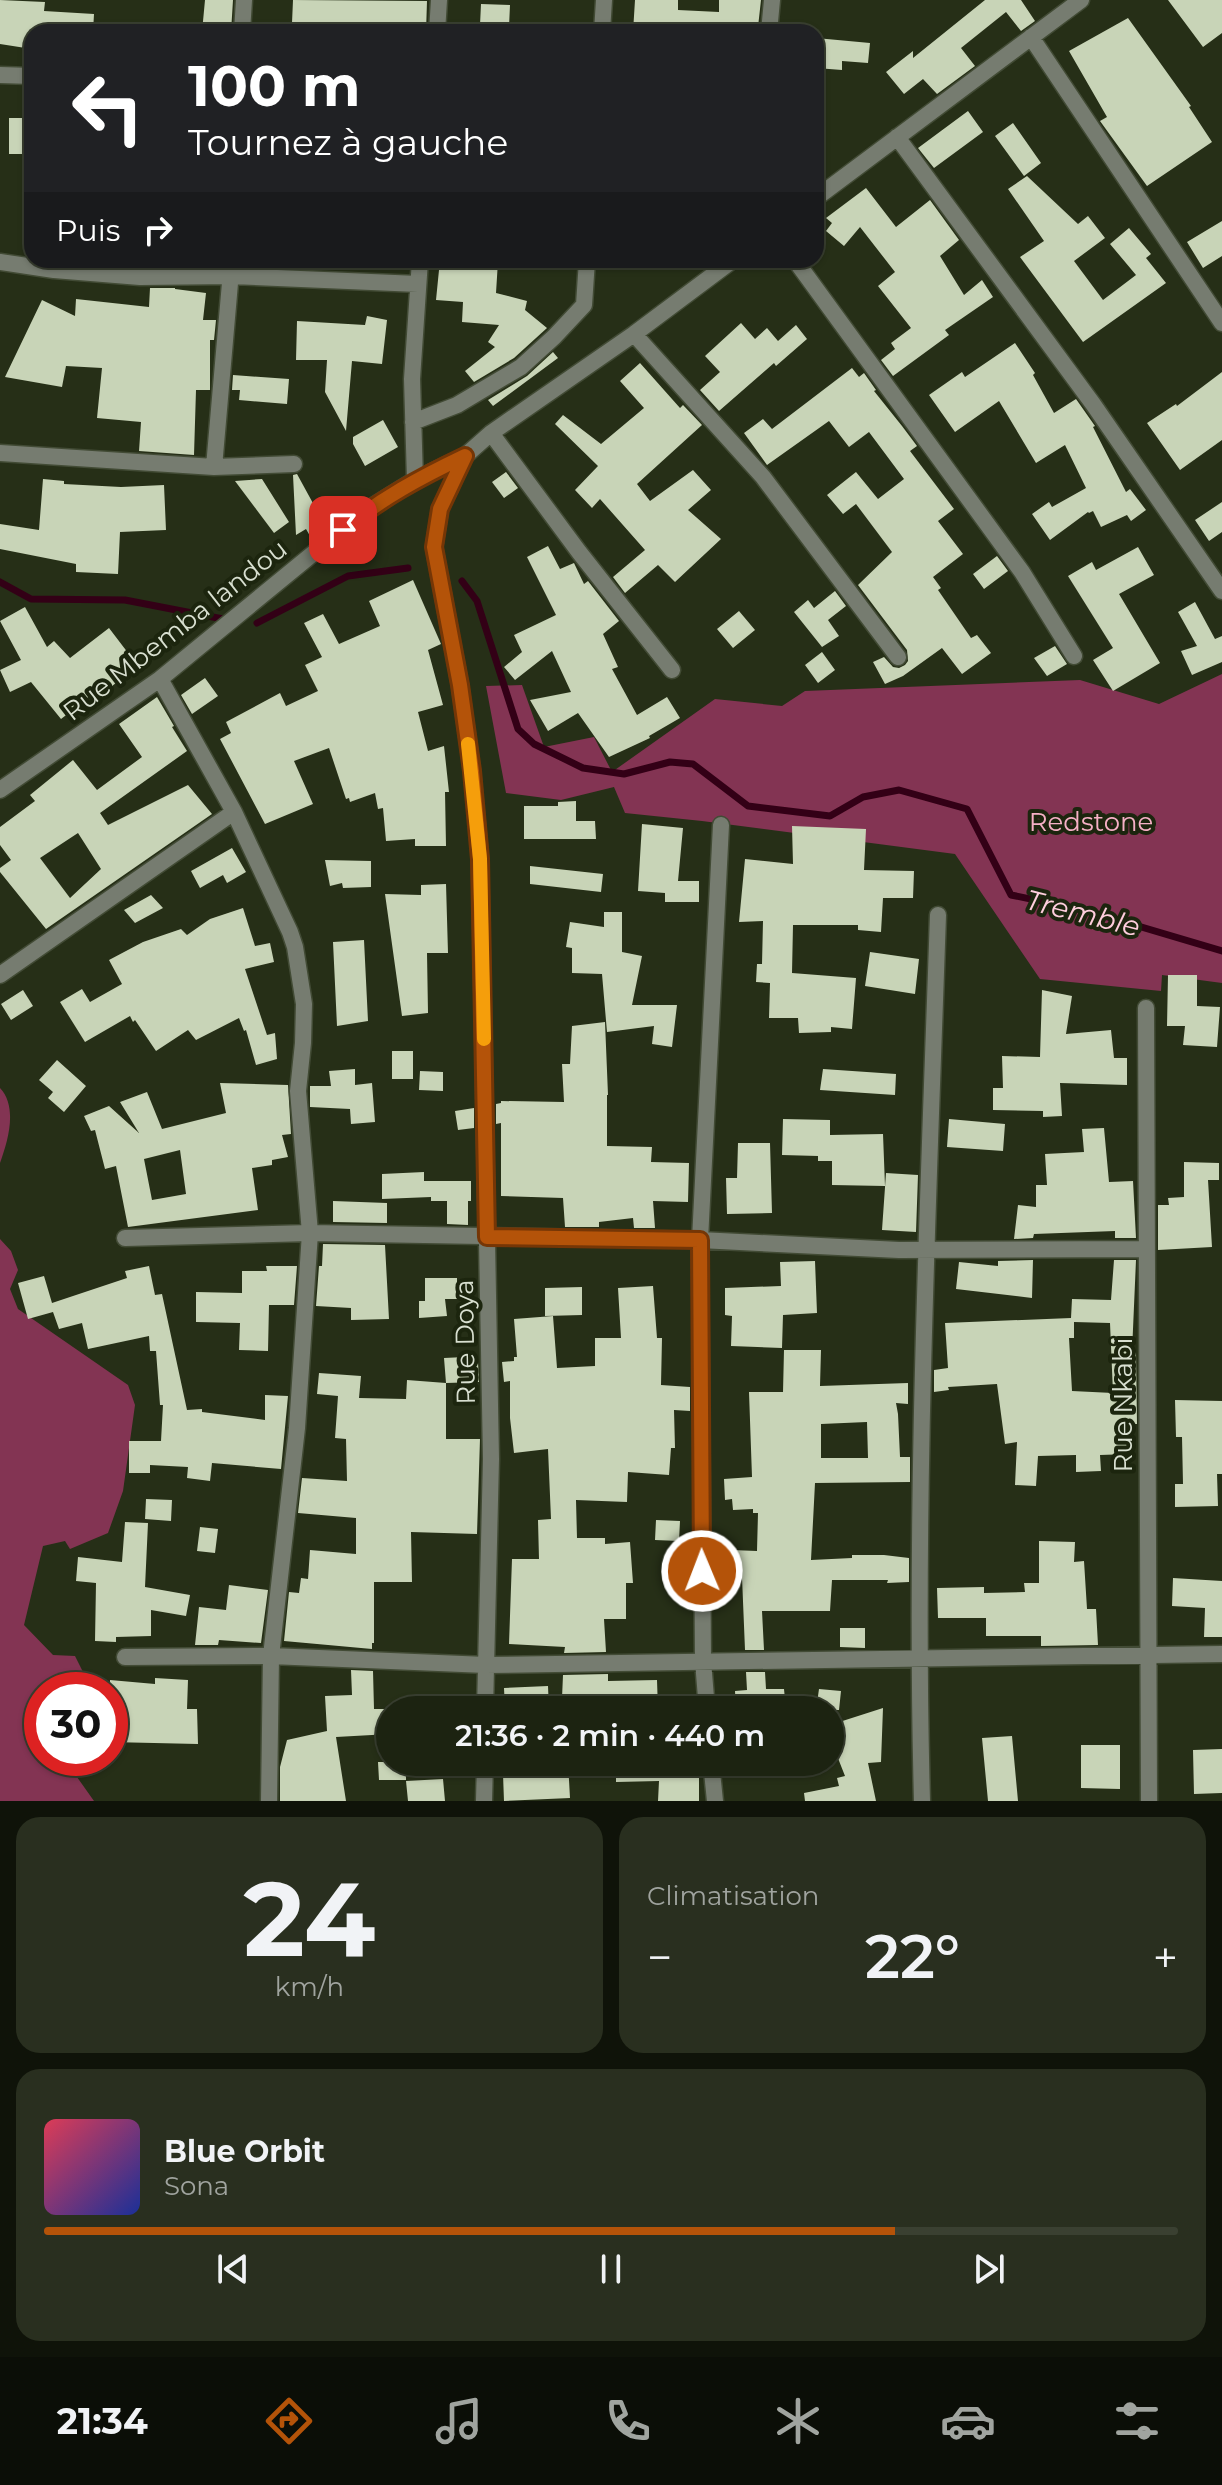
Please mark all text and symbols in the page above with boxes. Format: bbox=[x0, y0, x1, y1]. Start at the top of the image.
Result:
text: 100 m bbox=[188, 52, 361, 120]
icon: left bbox=[56, 56, 160, 160]
text: Tournez à gauche bbox=[188, 120, 508, 164]
icon: right bbox=[136, 208, 180, 252]
text: Puis bbox=[56, 212, 120, 249]
pin bbox=[309, 496, 377, 564]
icon: arrive bbox=[321, 508, 365, 552]
street label: Rue Mbemba landou bbox=[57, 533, 293, 727]
park label: Redstone bbox=[1029, 806, 1153, 838]
water label: Tremble bbox=[1022, 882, 1144, 944]
street label: Rue Doya bbox=[448, 1279, 482, 1405]
street label: Rue Nkabi bbox=[1107, 1337, 1139, 1473]
position arrow bbox=[660, 1529, 744, 1613]
speed limit sign: 30 bbox=[24, 1672, 128, 1776]
text: 21:36 · 2 min · 440 m bbox=[455, 1717, 765, 1754]
text: 24 bbox=[244, 1855, 375, 1982]
text: Climatisation bbox=[647, 1880, 819, 1912]
text: 22° bbox=[865, 1920, 960, 1993]
text: − bbox=[647, 1930, 672, 1984]
text: + bbox=[1153, 1930, 1178, 1984]
text: km/h bbox=[275, 1971, 344, 2003]
text: Blue Orbit bbox=[164, 2133, 325, 2170]
text: Sona bbox=[164, 2170, 229, 2202]
icon: previous bbox=[211, 2247, 255, 2291]
icon: pause bbox=[589, 2247, 633, 2291]
icon: next bbox=[967, 2247, 1011, 2291]
icon: directions bbox=[261, 2393, 317, 2449]
icon: music bbox=[431, 2393, 487, 2449]
icon: phone bbox=[600, 2393, 656, 2449]
icon: climate bbox=[770, 2393, 826, 2449]
icon: car bbox=[940, 2393, 996, 2449]
icon: filters bbox=[1109, 2393, 1165, 2449]
text: 21:34 bbox=[57, 2399, 148, 2443]

